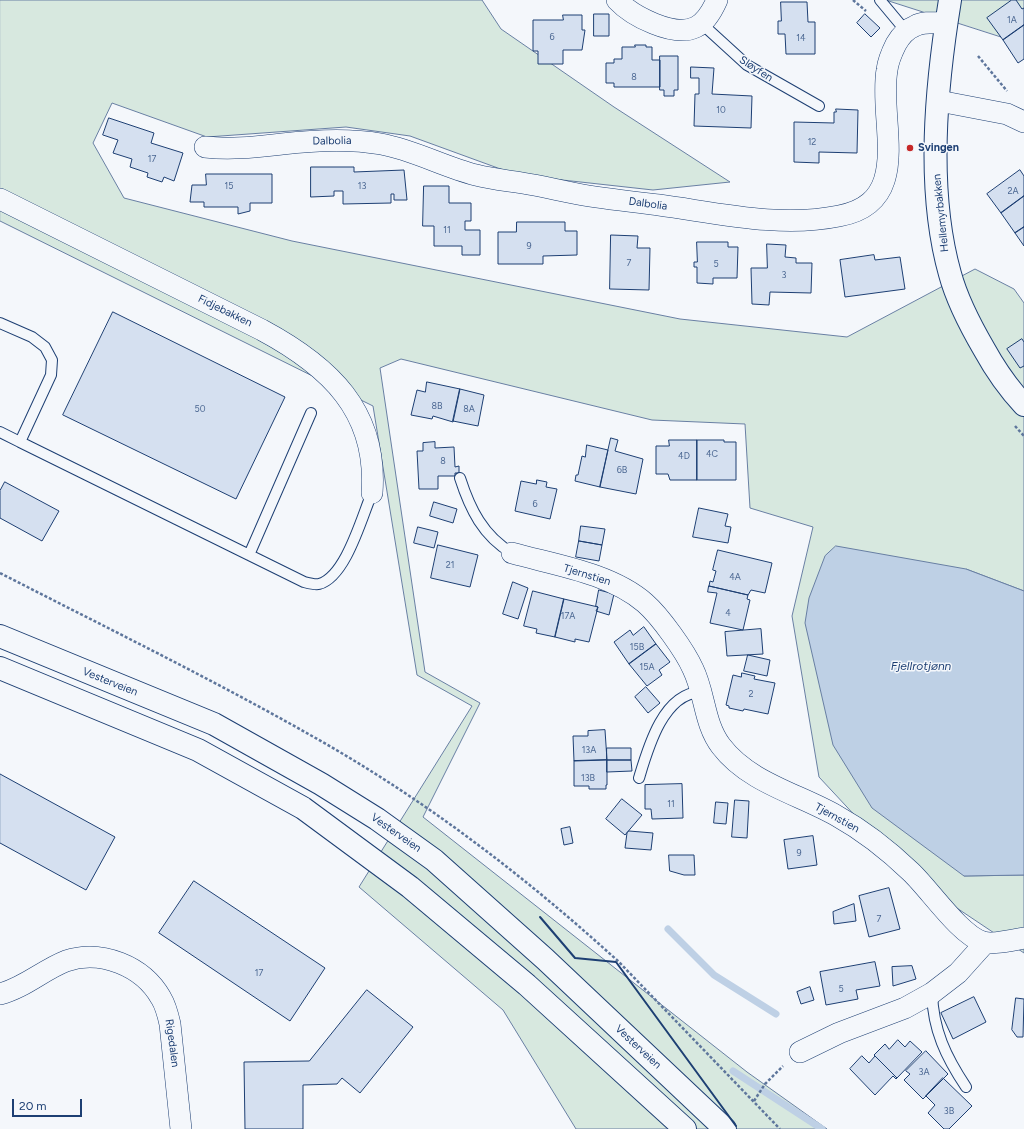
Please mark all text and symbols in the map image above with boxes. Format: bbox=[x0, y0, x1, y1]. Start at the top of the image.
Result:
house number: 1A bbox=[1007, 15, 1017, 25]
house number: 6 bbox=[549, 32, 555, 42]
house number: 14 bbox=[796, 33, 806, 43]
street label: Sløyfen bbox=[737, 53, 775, 85]
house number: 8 bbox=[631, 72, 637, 82]
house number: 10 bbox=[716, 105, 726, 115]
street label: Dalbolia bbox=[312, 134, 352, 148]
house number: 12 bbox=[808, 137, 816, 147]
place label: Svingen bbox=[918, 141, 959, 155]
marker: Svingen bbox=[905, 143, 915, 153]
house number: 17 bbox=[148, 154, 156, 164]
street label: Hellemyrbakken bbox=[930, 173, 952, 253]
house number: 15 bbox=[225, 181, 233, 191]
house number: 13 bbox=[358, 181, 366, 191]
house number: 2A bbox=[1007, 186, 1019, 196]
street label: Dalbolia bbox=[628, 195, 668, 213]
house number: 11 bbox=[443, 225, 451, 235]
house number: 9 bbox=[526, 241, 532, 251]
house number: 7 bbox=[627, 258, 631, 268]
house number: 5 bbox=[713, 259, 719, 269]
house number: 3 bbox=[782, 270, 786, 280]
street label: Fidjebakken bbox=[196, 292, 254, 330]
house number: 8B bbox=[431, 401, 443, 411]
house number: 50 bbox=[195, 404, 205, 414]
house number: 8A bbox=[463, 404, 475, 414]
house number: 4C bbox=[706, 449, 718, 459]
house number: 4D bbox=[678, 451, 690, 461]
house number: 8 bbox=[440, 456, 446, 466]
house number: 6B bbox=[617, 465, 627, 475]
house number: 6 bbox=[532, 499, 538, 509]
house number: 21 bbox=[446, 560, 454, 570]
street label: Tjernstien bbox=[562, 562, 612, 588]
house number: 4A bbox=[729, 572, 741, 582]
house number: 4 bbox=[725, 608, 731, 618]
house number: 17A bbox=[561, 611, 575, 621]
house number: 15B bbox=[630, 642, 644, 652]
water label: Fjellrotjønn bbox=[891, 659, 951, 673]
house number: 15A bbox=[640, 662, 654, 672]
street label: Vesterveien bbox=[80, 665, 140, 699]
house number: 2 bbox=[748, 689, 754, 699]
house number: 13A bbox=[582, 745, 596, 755]
house number: 13B bbox=[581, 773, 595, 783]
house number: 11 bbox=[667, 799, 675, 809]
street label: Tjernstien bbox=[812, 800, 862, 836]
street label: Vesterveien bbox=[368, 811, 424, 855]
house number: 9 bbox=[796, 848, 802, 858]
house number: 7 bbox=[877, 914, 881, 924]
house number: 17 bbox=[255, 968, 263, 978]
house number: 5 bbox=[838, 984, 844, 994]
street label: Rigedalen bbox=[162, 1018, 182, 1068]
street label: Vesterveien bbox=[612, 1022, 664, 1072]
house number: 3A bbox=[919, 1067, 929, 1077]
scale bar bbox=[14, 1091, 84, 1117]
text: 20 m bbox=[19, 1099, 47, 1113]
house number: 3B bbox=[944, 1106, 954, 1116]

